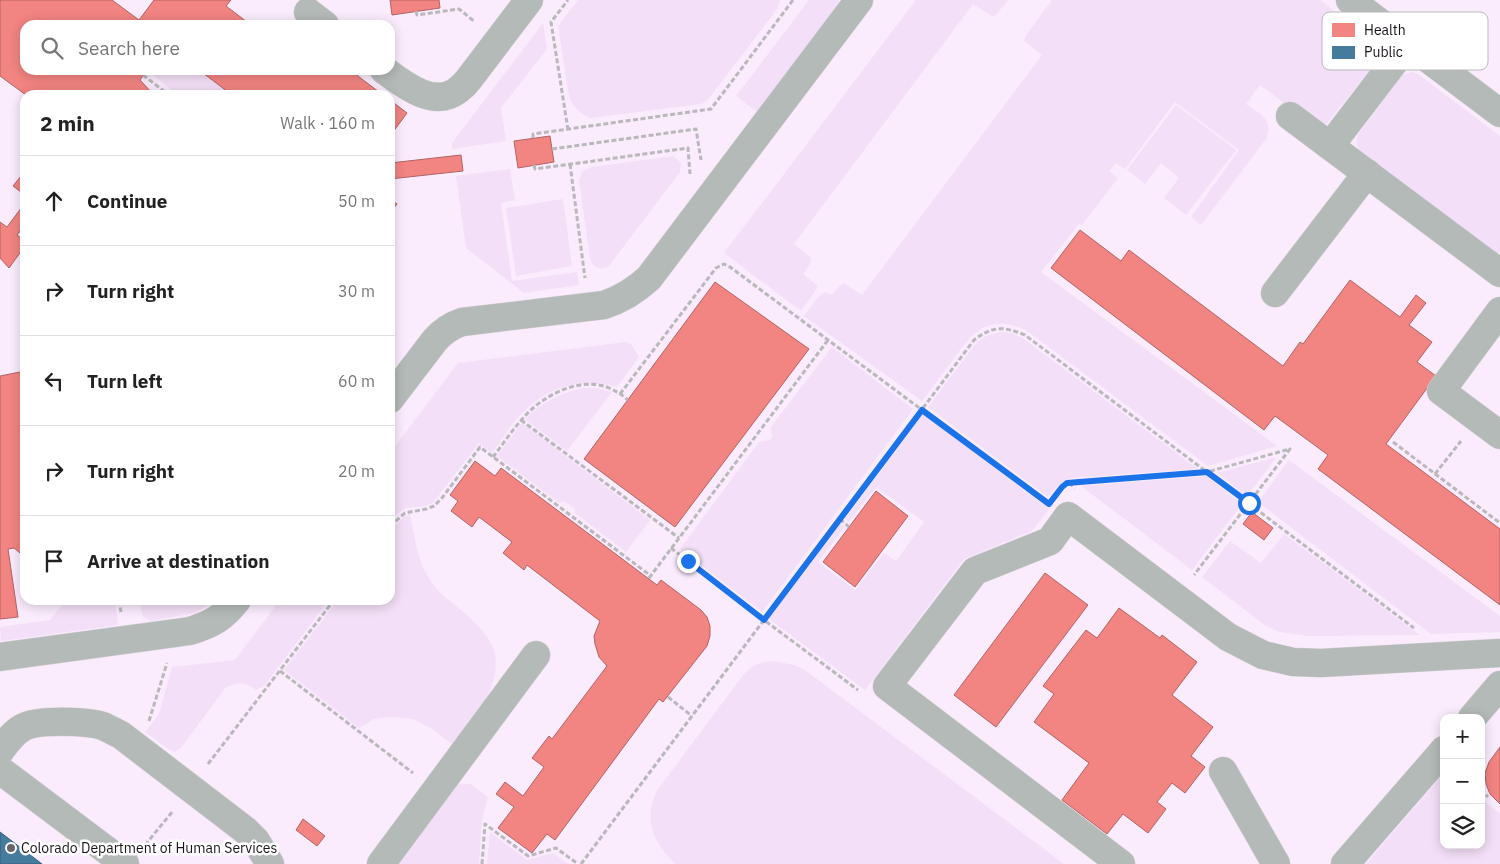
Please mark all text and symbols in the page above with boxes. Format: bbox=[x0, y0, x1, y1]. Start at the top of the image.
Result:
legend bbox=[1322, 12, 1488, 70]
search box bbox=[20, 20, 395, 75]
text: Health bbox=[1364, 21, 1406, 39]
icon: search bbox=[38, 34, 66, 62]
text: Search here bbox=[78, 36, 180, 60]
text: Public bbox=[1364, 43, 1403, 61]
text: 2 min bbox=[40, 109, 95, 137]
text: Walk · 160 m bbox=[280, 113, 375, 133]
icon: ahead bbox=[40, 187, 68, 215]
text: Continue bbox=[87, 189, 167, 213]
text: 50 m bbox=[338, 191, 375, 211]
icon: right bbox=[40, 277, 68, 305]
text: Turn right bbox=[87, 279, 174, 303]
text: 30 m bbox=[338, 281, 375, 301]
icon: left bbox=[40, 367, 68, 395]
text: Turn left bbox=[87, 369, 163, 393]
text: 60 m bbox=[338, 371, 375, 391]
icon: right bbox=[40, 457, 68, 485]
text: Turn right bbox=[87, 459, 174, 483]
text: 20 m bbox=[338, 461, 375, 481]
route start bbox=[1238, 492, 1261, 515]
icon: arrive bbox=[40, 547, 68, 575]
text: Arrive at destination bbox=[87, 549, 270, 573]
route end bbox=[677, 550, 700, 573]
map controls bbox=[1440, 714, 1485, 849]
button: + bbox=[1440, 714, 1485, 759]
button: − bbox=[1440, 759, 1485, 804]
button: layers bbox=[1440, 804, 1485, 849]
place label: Colorado Department of Human Services bbox=[21, 839, 277, 857]
marker: Colorado Department of Human Services bbox=[5, 842, 17, 854]

